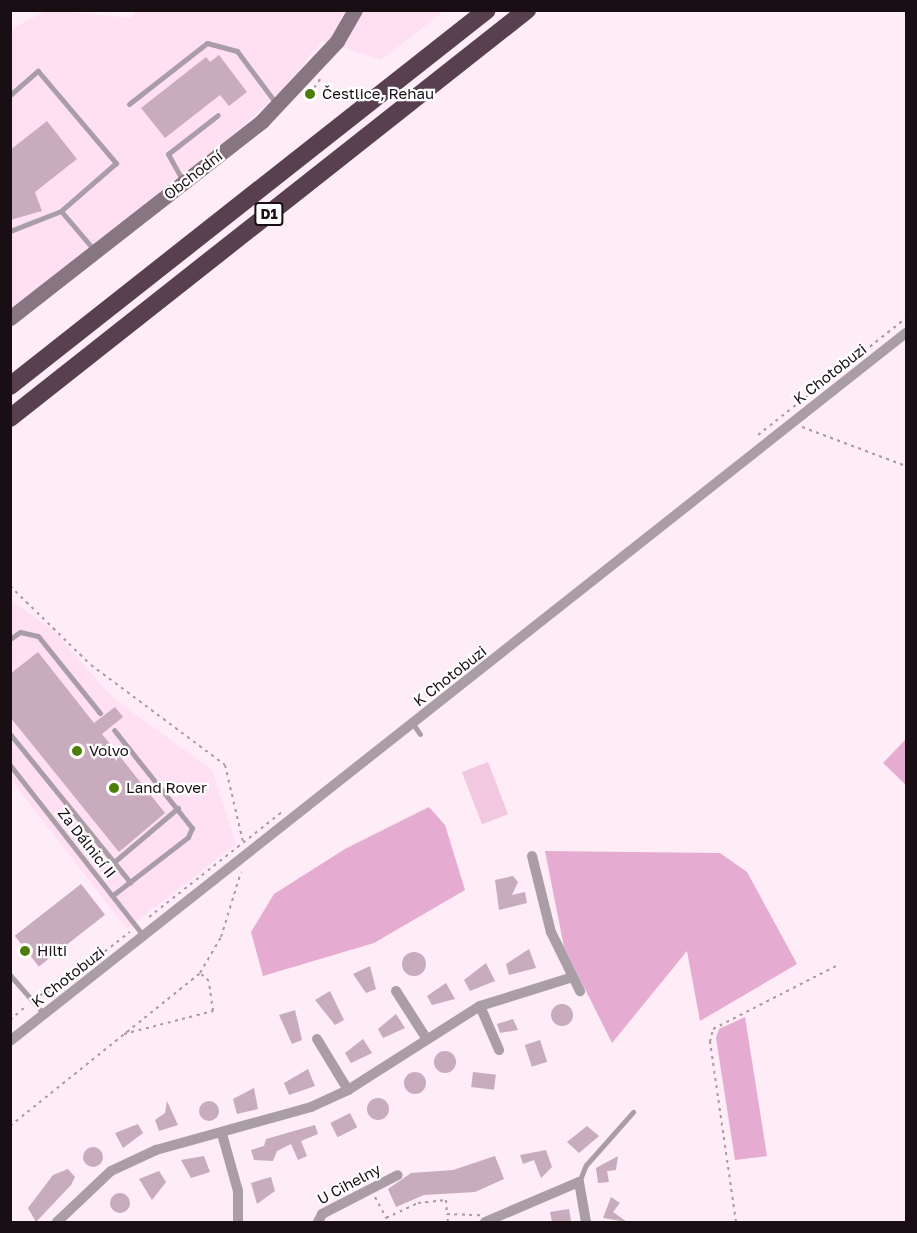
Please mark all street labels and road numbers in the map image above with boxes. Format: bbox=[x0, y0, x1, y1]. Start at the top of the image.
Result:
street label: Obchodní bbox=[160, 147, 226, 203]
road number: D1 bbox=[254, 203, 284, 225]
street label: K Chotobuzi bbox=[790, 340, 870, 408]
street label: K Chotobuzi bbox=[410, 642, 490, 710]
street label: Za Dálnicí II bbox=[54, 805, 120, 881]
street label: K Chotobuzi bbox=[28, 943, 108, 1011]
street label: U Cihelny bbox=[314, 1160, 384, 1208]

